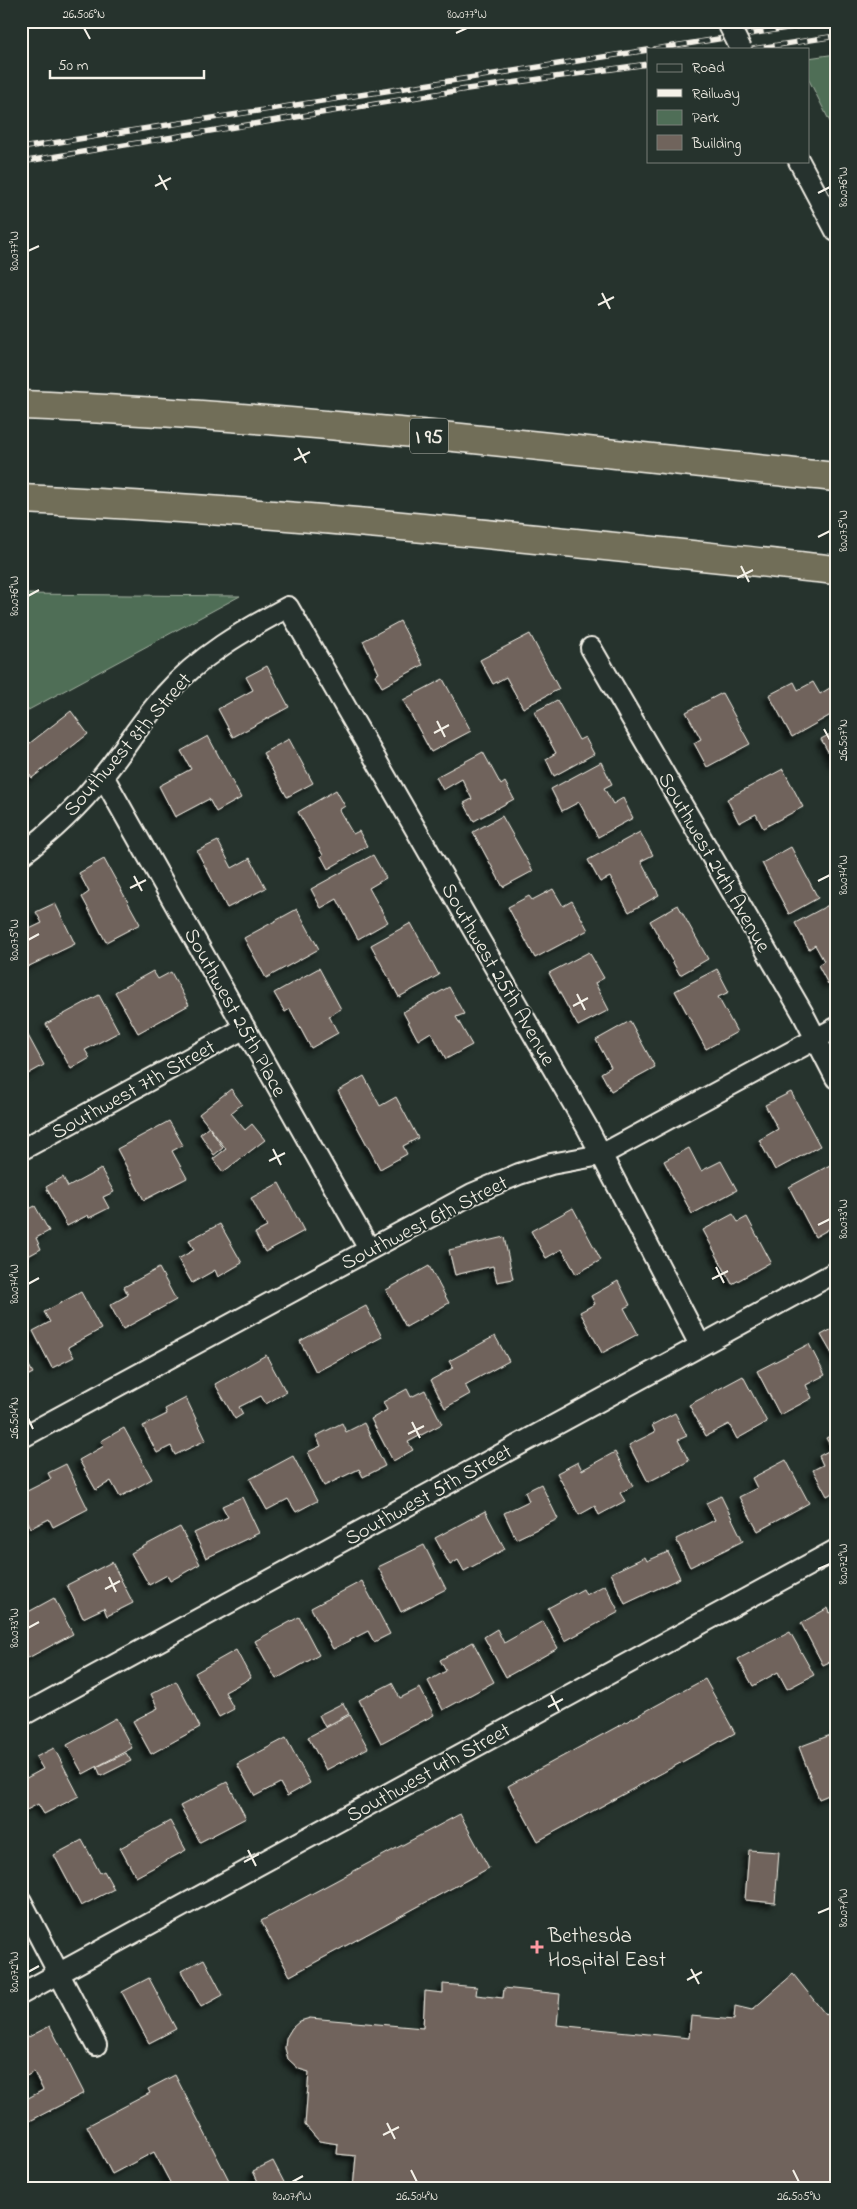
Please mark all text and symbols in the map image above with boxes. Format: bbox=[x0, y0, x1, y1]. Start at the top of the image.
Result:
text: 26.506°N bbox=[63, 6, 105, 24]
text: 80.077°W bbox=[447, 6, 487, 24]
scale bar bbox=[50, 48, 204, 80]
legend bbox=[647, 48, 810, 162]
text: 50 m bbox=[58, 55, 89, 77]
text: Road bbox=[692, 57, 725, 79]
text: Railway bbox=[692, 83, 740, 106]
text: Park bbox=[692, 107, 720, 129]
text: Building bbox=[691, 133, 741, 156]
text: 80.076°W bbox=[835, 167, 853, 207]
text: 80.077°W bbox=[6, 231, 24, 271]
road number: I 95 bbox=[410, 418, 448, 454]
text: 80.075°W bbox=[835, 510, 853, 552]
text: 80.076°W bbox=[6, 576, 24, 616]
street label: Southwest 8th Street bbox=[57, 667, 200, 824]
text: 26.507°N bbox=[835, 719, 853, 761]
street label: Southwest 24th Avenue bbox=[649, 767, 777, 959]
text: 80.074°W bbox=[835, 855, 853, 895]
street label: Southwest 25th Avenue bbox=[433, 878, 562, 1073]
text: 80.075°W bbox=[6, 919, 24, 961]
street label: Southwest 25th Place bbox=[175, 923, 293, 1103]
street label: Southwest 7th Street bbox=[46, 1033, 221, 1148]
street label: Southwest 6th Street bbox=[336, 1169, 514, 1279]
text: 80.073°W bbox=[835, 1199, 853, 1239]
text: 80.074°W bbox=[6, 1264, 24, 1304]
text: 26.504°N bbox=[6, 1397, 24, 1439]
street label: Southwest 5th Street bbox=[340, 1437, 518, 1554]
text: 80.072°W bbox=[835, 1544, 853, 1584]
text: 80.073°W bbox=[6, 1608, 24, 1648]
street label: Southwest 4th Street bbox=[341, 1716, 516, 1831]
text: 80.071°W bbox=[835, 1889, 853, 1927]
place label: Bethesda Hospital East bbox=[547, 1922, 666, 1976]
marker: Bethesda Hospital East bbox=[530, 1940, 544, 1954]
text: 80.072°W bbox=[6, 1952, 24, 1992]
text: 80.071°W bbox=[273, 2188, 311, 2206]
text: 26.504°N bbox=[396, 2188, 438, 2206]
text: 26.505°N bbox=[777, 2188, 821, 2206]

